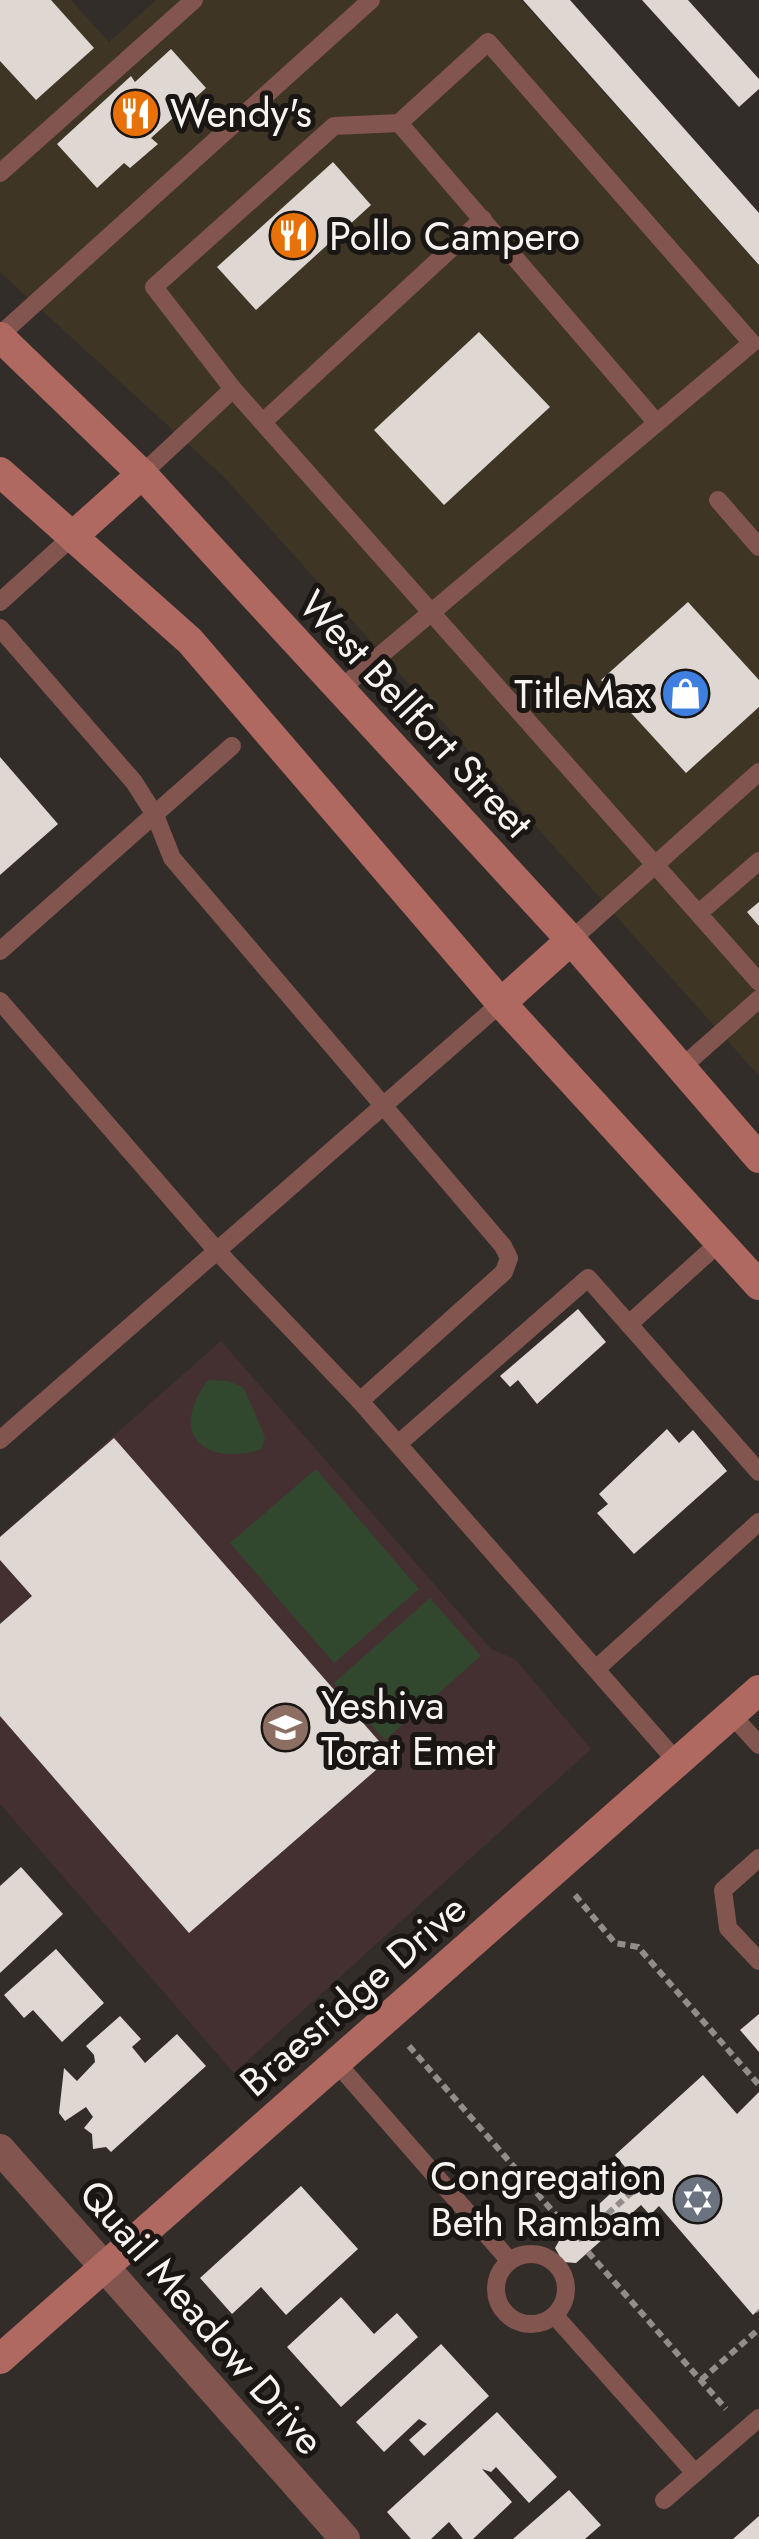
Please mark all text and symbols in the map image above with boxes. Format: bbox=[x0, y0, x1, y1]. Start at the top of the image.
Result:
place label: Wendy's bbox=[170, 84, 312, 142]
restaurant icon: Wendy's bbox=[109, 87, 161, 139]
place label: Pollo Campero bbox=[329, 207, 580, 265]
restaurant icon: Pollo Campero bbox=[268, 210, 320, 262]
street label: West Bellfort Street bbox=[286, 577, 547, 851]
place label: TitleMax bbox=[514, 665, 651, 723]
shop icon: TitleMax bbox=[660, 668, 712, 720]
place label: Yeshiva Torat Emet bbox=[321, 1676, 496, 1780]
school or university icon: Yeshiva Torat Emet bbox=[260, 1702, 312, 1754]
street label: Braesridge Drive bbox=[227, 1880, 479, 2110]
place label: Congregation Beth Rambam bbox=[430, 2147, 662, 2251]
street label: Quail Meadow Drive bbox=[66, 2167, 338, 2467]
synagogue icon: Congregation Beth Rambam bbox=[671, 2173, 723, 2225]

